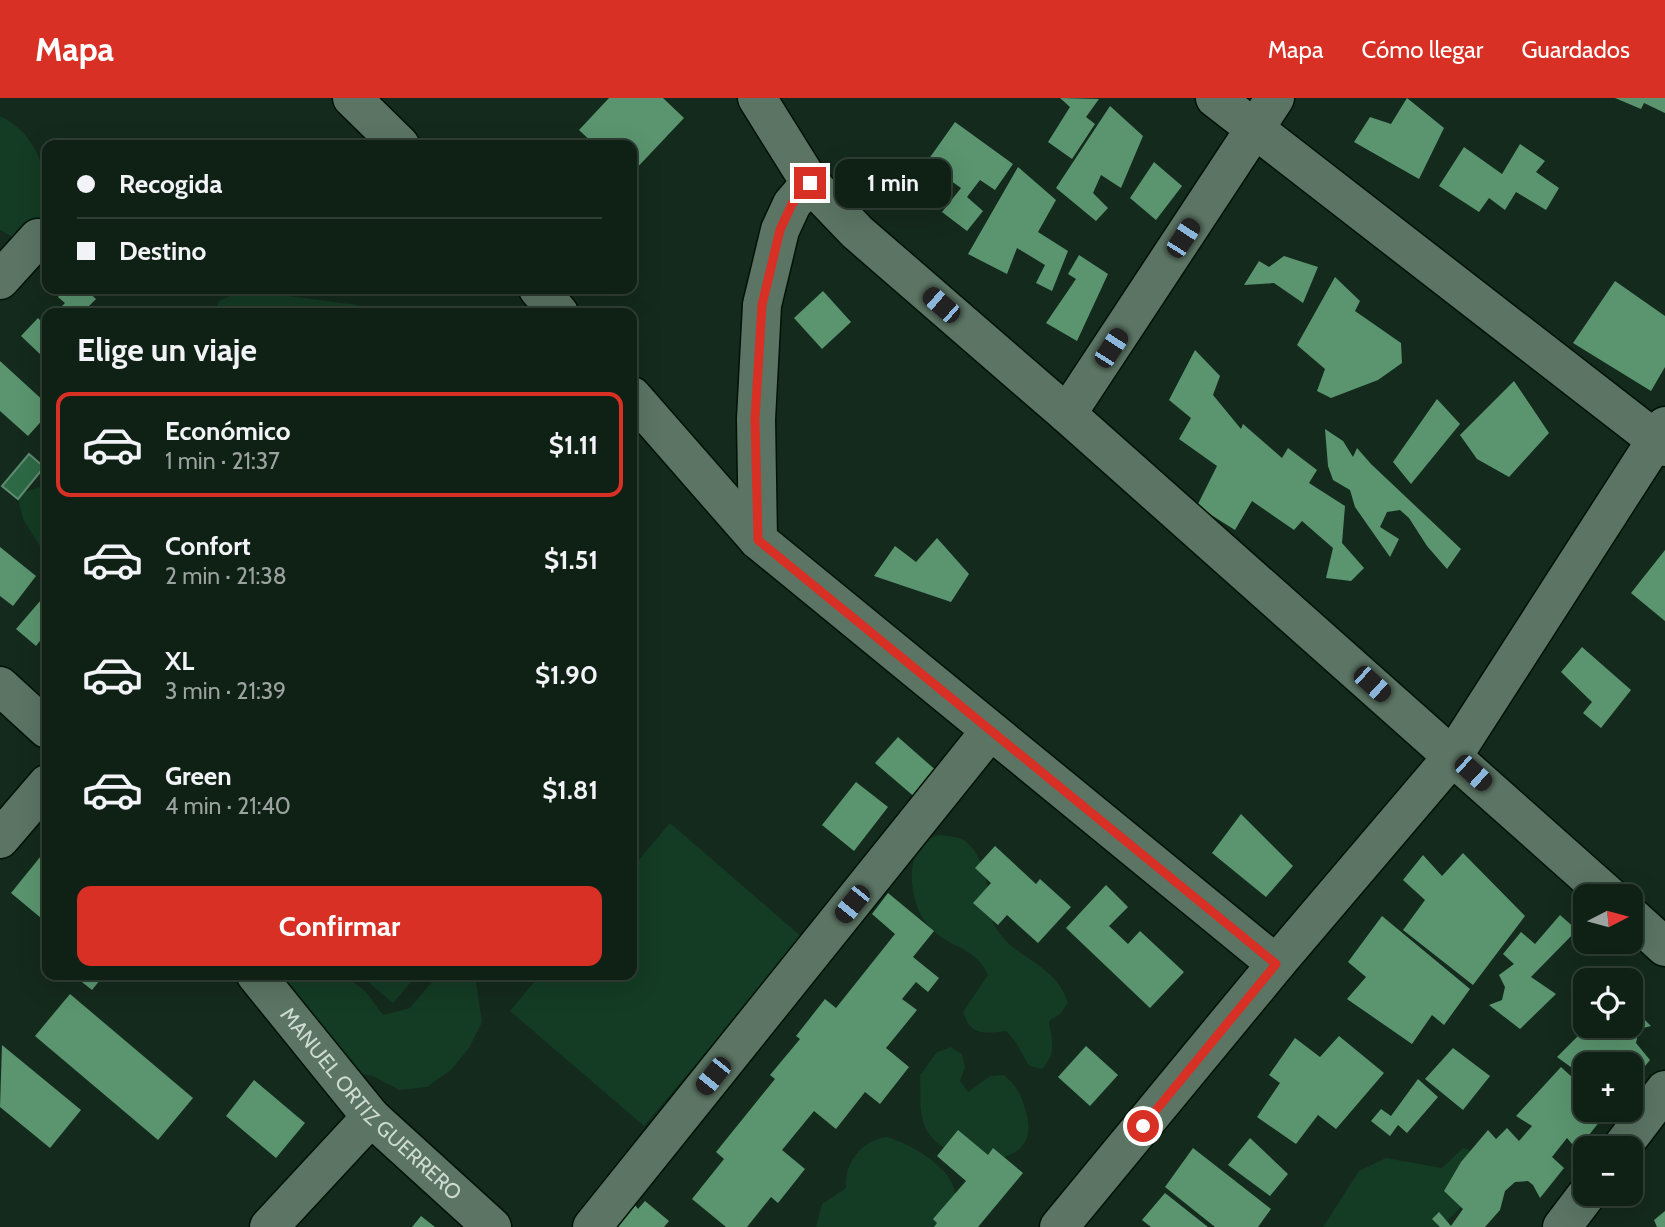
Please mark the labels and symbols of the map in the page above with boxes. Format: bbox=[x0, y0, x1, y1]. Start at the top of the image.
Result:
callout: 1 min bbox=[834, 158, 950, 208]
route end bbox=[794, 167, 826, 199]
car bbox=[1163, 215, 1204, 261]
car bbox=[919, 283, 964, 327]
car bbox=[1091, 325, 1132, 371]
car bbox=[1350, 662, 1395, 706]
car bbox=[1451, 751, 1496, 795]
car bbox=[831, 881, 874, 927]
north arrow bbox=[1573, 884, 1643, 954]
street label: MANUEL ORTIZ GUERRERO bbox=[275, 1002, 467, 1205]
car bbox=[692, 1053, 735, 1099]
route start bbox=[1127, 1110, 1159, 1142]

